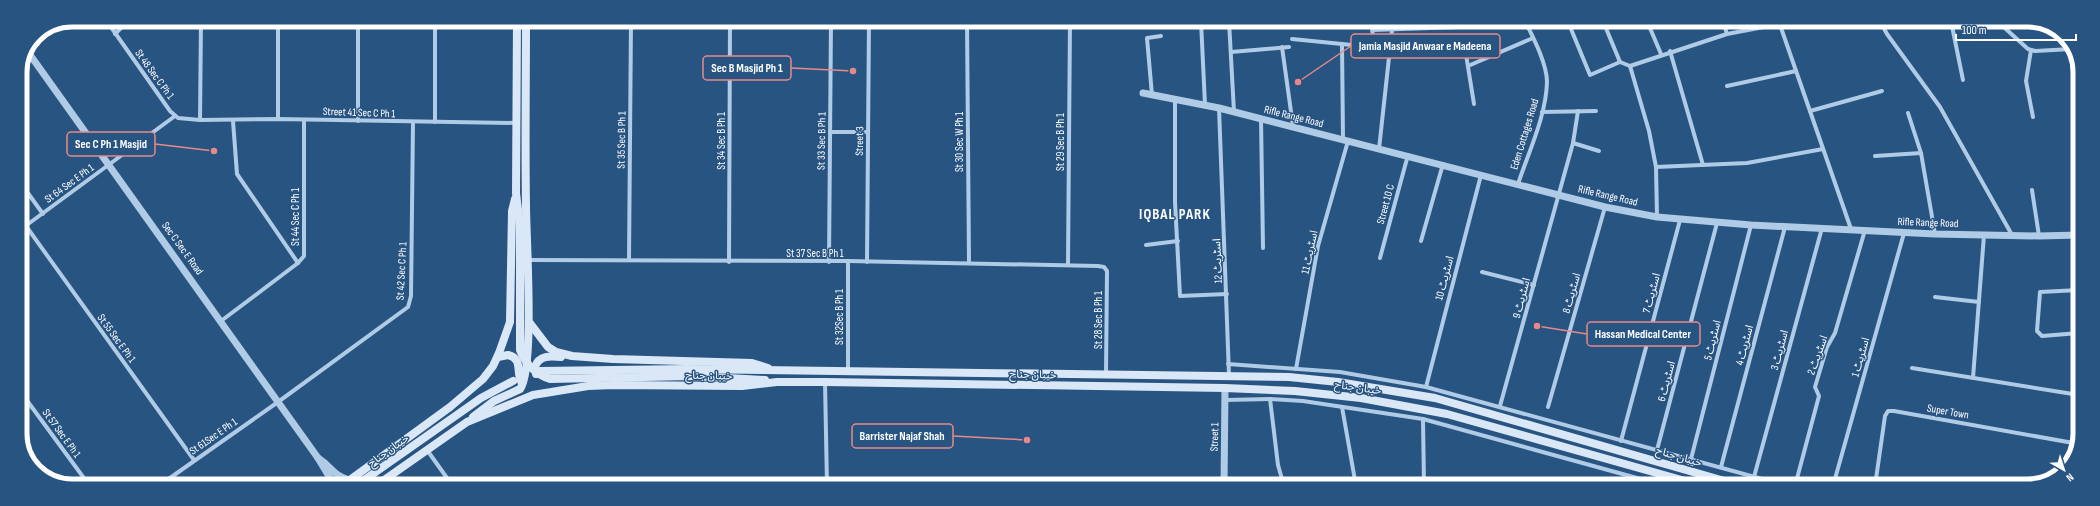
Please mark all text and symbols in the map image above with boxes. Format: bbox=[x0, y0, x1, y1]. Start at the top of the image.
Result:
scale bar bbox=[1956, 16, 2076, 42]
text: 100 m bbox=[1962, 23, 1987, 38]
callout: Jamia Masjid Anwaar e Madeena bbox=[1351, 34, 1500, 58]
text: Jamia Masjid Anwaar e Madeena bbox=[1358, 39, 1491, 54]
street label: St 48 Sec C Ph 1 bbox=[132, 47, 177, 102]
callout: Sec B Masjid Ph 1 bbox=[703, 56, 791, 80]
text: Sec B Masjid Ph 1 bbox=[711, 61, 783, 76]
street label: Eden Cottages Road bbox=[1508, 97, 1542, 171]
street label: Rifle Range Road bbox=[1263, 103, 1325, 130]
street label: Street 41 Sec C Ph 1 bbox=[323, 105, 396, 120]
street label: St 35 Sec B Ph 1 bbox=[614, 111, 629, 169]
street label: St 34 Sec B Ph 1 bbox=[715, 112, 728, 170]
street label: St 33 Sec B Ph 1 bbox=[814, 112, 829, 170]
street label: St 30 Sec W Ph 1 bbox=[953, 112, 966, 172]
street label: St 29 Sec B Ph 1 bbox=[1054, 113, 1067, 171]
street label: Street 3 bbox=[853, 126, 866, 156]
callout: Sec C Ph 1 Masjid bbox=[67, 132, 155, 156]
text: Sec C Ph 1 Masjid bbox=[75, 137, 147, 152]
street label: St 64 Sec E Ph 1 bbox=[42, 161, 97, 206]
street label: Rifle Range Road bbox=[1577, 182, 1639, 209]
street label: Street 10 C bbox=[1374, 183, 1397, 226]
street label: St 44 Sec C Ph 1 bbox=[289, 188, 302, 246]
district label: IQBAL PARK bbox=[1139, 205, 1211, 224]
street label: Rifle Range Road bbox=[1897, 215, 1959, 230]
street label: Sec C Sec E Road bbox=[159, 219, 206, 278]
street label: اسٹریٹ 11 bbox=[1299, 229, 1320, 275]
street label: اسٹریٹ 12 bbox=[1210, 238, 1225, 284]
street label: St 42 Sec C Ph 1 bbox=[393, 242, 410, 300]
street label: St 37 Sec B Ph 1 bbox=[786, 247, 844, 260]
street label: اسٹریٹ 10 bbox=[1432, 255, 1457, 302]
street label: اسٹریٹ 8 bbox=[1560, 272, 1583, 315]
street label: اسٹریٹ 7 bbox=[1640, 272, 1663, 315]
street label: اسٹریٹ 9 bbox=[1510, 276, 1533, 320]
street label: St 32Sec B Ph 1 bbox=[833, 289, 846, 345]
street label: St 28 Sec B Ph 1 bbox=[1092, 291, 1105, 349]
street label: St 55 Sec E Ph 1 bbox=[95, 311, 139, 365]
street label: اسٹریٹ 5 bbox=[1701, 319, 1724, 362]
callout: Hassan Medical Center bbox=[1587, 322, 1700, 346]
street label: اسٹریٹ 4 bbox=[1733, 324, 1756, 367]
text: Hassan Medical Center bbox=[1595, 327, 1692, 342]
street label: اسٹریٹ 3 bbox=[1768, 329, 1791, 372]
street label: اسٹریٹ 2 bbox=[1804, 334, 1831, 377]
street label: اسٹریٹ 1 bbox=[1849, 336, 1872, 378]
street label: اسٹریٹ 6 bbox=[1655, 360, 1678, 403]
street label: خیبان جناح bbox=[1009, 368, 1057, 382]
street label: خیبان جناح bbox=[685, 369, 733, 383]
street label: خیبان جناح bbox=[1333, 378, 1383, 398]
street label: Super Town bbox=[1926, 401, 1970, 422]
street label: St 57 Sec E Ph 1 bbox=[40, 406, 84, 460]
street label: St 61Sec E Ph 1 bbox=[187, 415, 240, 458]
street label: Street 1 bbox=[1208, 422, 1222, 452]
callout: Barrister Najaf Shah bbox=[852, 424, 953, 448]
text: Barrister Najaf Shah bbox=[860, 429, 944, 444]
street label: خیبان جناح bbox=[365, 431, 412, 470]
street label: خیبان جناح bbox=[1654, 444, 1704, 470]
north arrow bbox=[2044, 450, 2084, 490]
text: N bbox=[2064, 470, 2076, 484]

